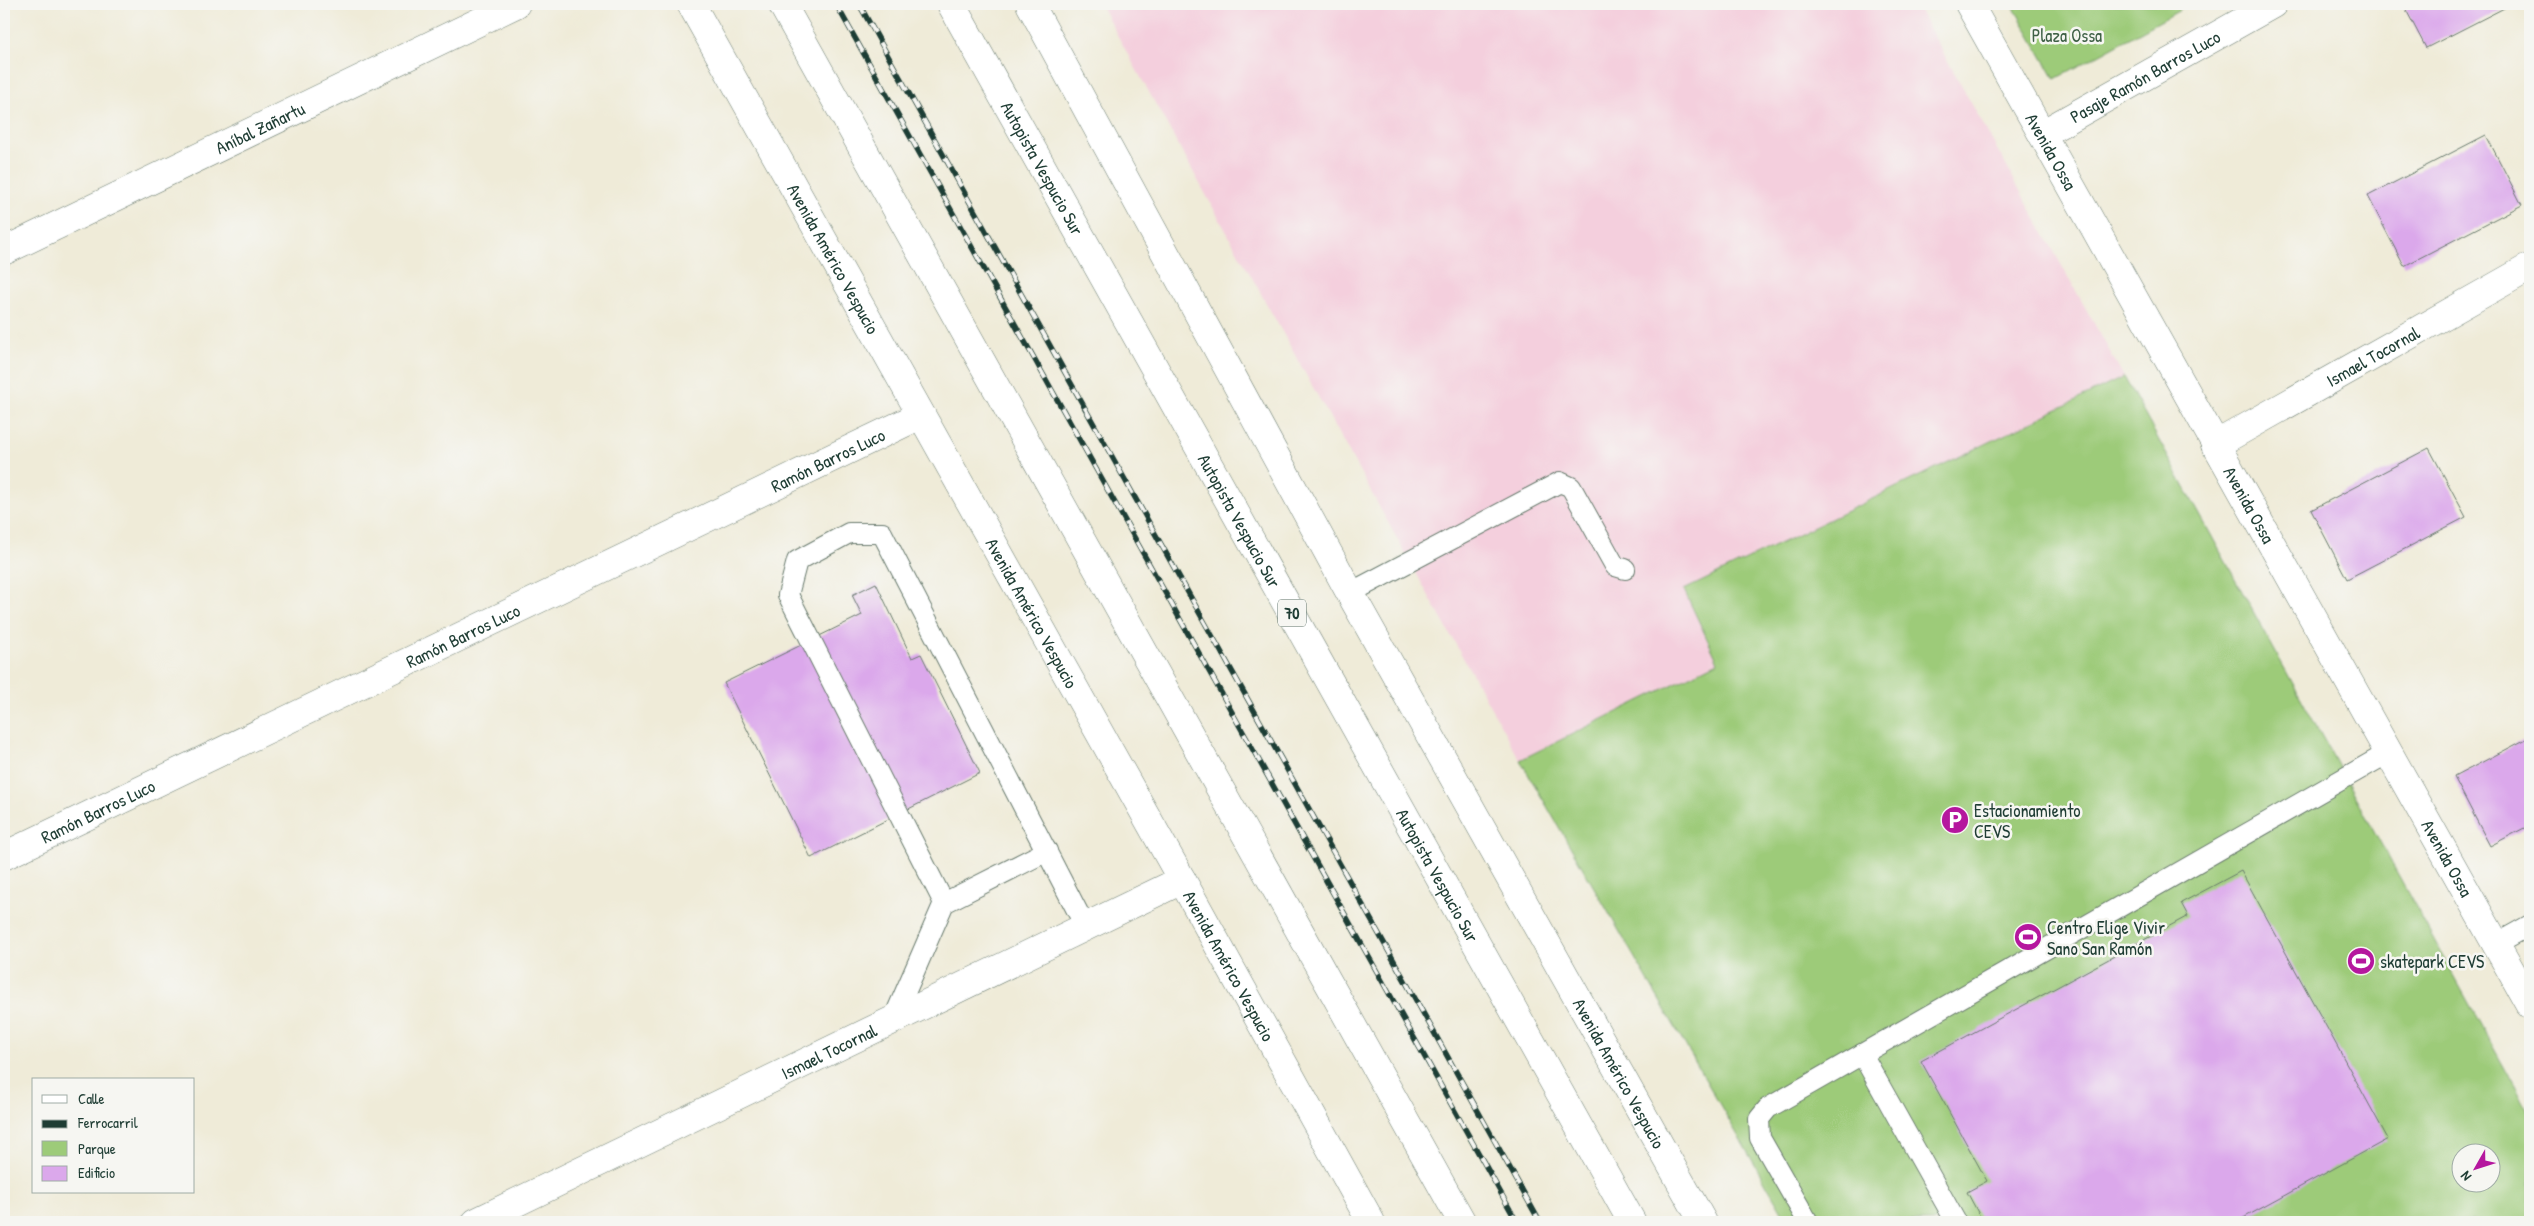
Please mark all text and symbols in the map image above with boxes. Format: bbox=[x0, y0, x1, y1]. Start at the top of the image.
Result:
park label: Plaza Ossa bbox=[2032, 23, 2102, 48]
street label: Pasaje Ramón Barros Luco bbox=[2065, 24, 2225, 128]
street label: Aníbal Zañartu bbox=[211, 95, 309, 160]
street label: Autopista Vespucio Sur bbox=[995, 97, 1090, 240]
street label: Avenida Ossa bbox=[2020, 108, 2083, 194]
street label: Avenida Américo Vespucio bbox=[782, 179, 886, 338]
street label: Ismael Tocornal bbox=[2321, 320, 2424, 392]
street label: Ramón Barros Luco bbox=[767, 422, 889, 498]
street label: Autopista Vespucio Sur bbox=[1192, 449, 1287, 592]
street label: Avenida Ossa bbox=[2218, 462, 2281, 548]
street label: Avenida Américo Vespucio bbox=[980, 533, 1084, 693]
street label: Ramón Barros Luco bbox=[402, 597, 524, 673]
road number: 70 bbox=[1278, 600, 1306, 626]
street label: Ramón Barros Luco bbox=[37, 773, 159, 849]
place label: Estacionamiento CEVS bbox=[1974, 798, 2081, 844]
street label: Autopista Vespucio Sur bbox=[1391, 804, 1485, 947]
parking icon: Estacionamiento CEVS bbox=[1940, 805, 1970, 835]
street label: Avenida Ossa bbox=[2416, 815, 2479, 901]
street label: Avenida Américo Vespucio bbox=[1178, 886, 1281, 1045]
place label: Centro Elige Vivir Sano San Ramón bbox=[2047, 915, 2165, 961]
sports icon: Centro Elige Vivir Sano San Ramón bbox=[2013, 922, 2043, 952]
sports icon: skatepark CEVS bbox=[2346, 946, 2376, 976]
place label: skatepark CEVS bbox=[2380, 949, 2484, 974]
street label: Avenida Américo Vespucio bbox=[1567, 994, 1672, 1153]
street label: Ismael Tocornal bbox=[777, 1017, 881, 1085]
legend bbox=[32, 1078, 195, 1194]
text: Calle bbox=[78, 1088, 105, 1109]
text: Ferrocarril bbox=[77, 1112, 138, 1133]
text: Parque bbox=[78, 1138, 116, 1159]
north arrow bbox=[2452, 1144, 2502, 1194]
text: Edificio bbox=[78, 1162, 115, 1183]
text: N bbox=[2455, 1167, 2475, 1185]

